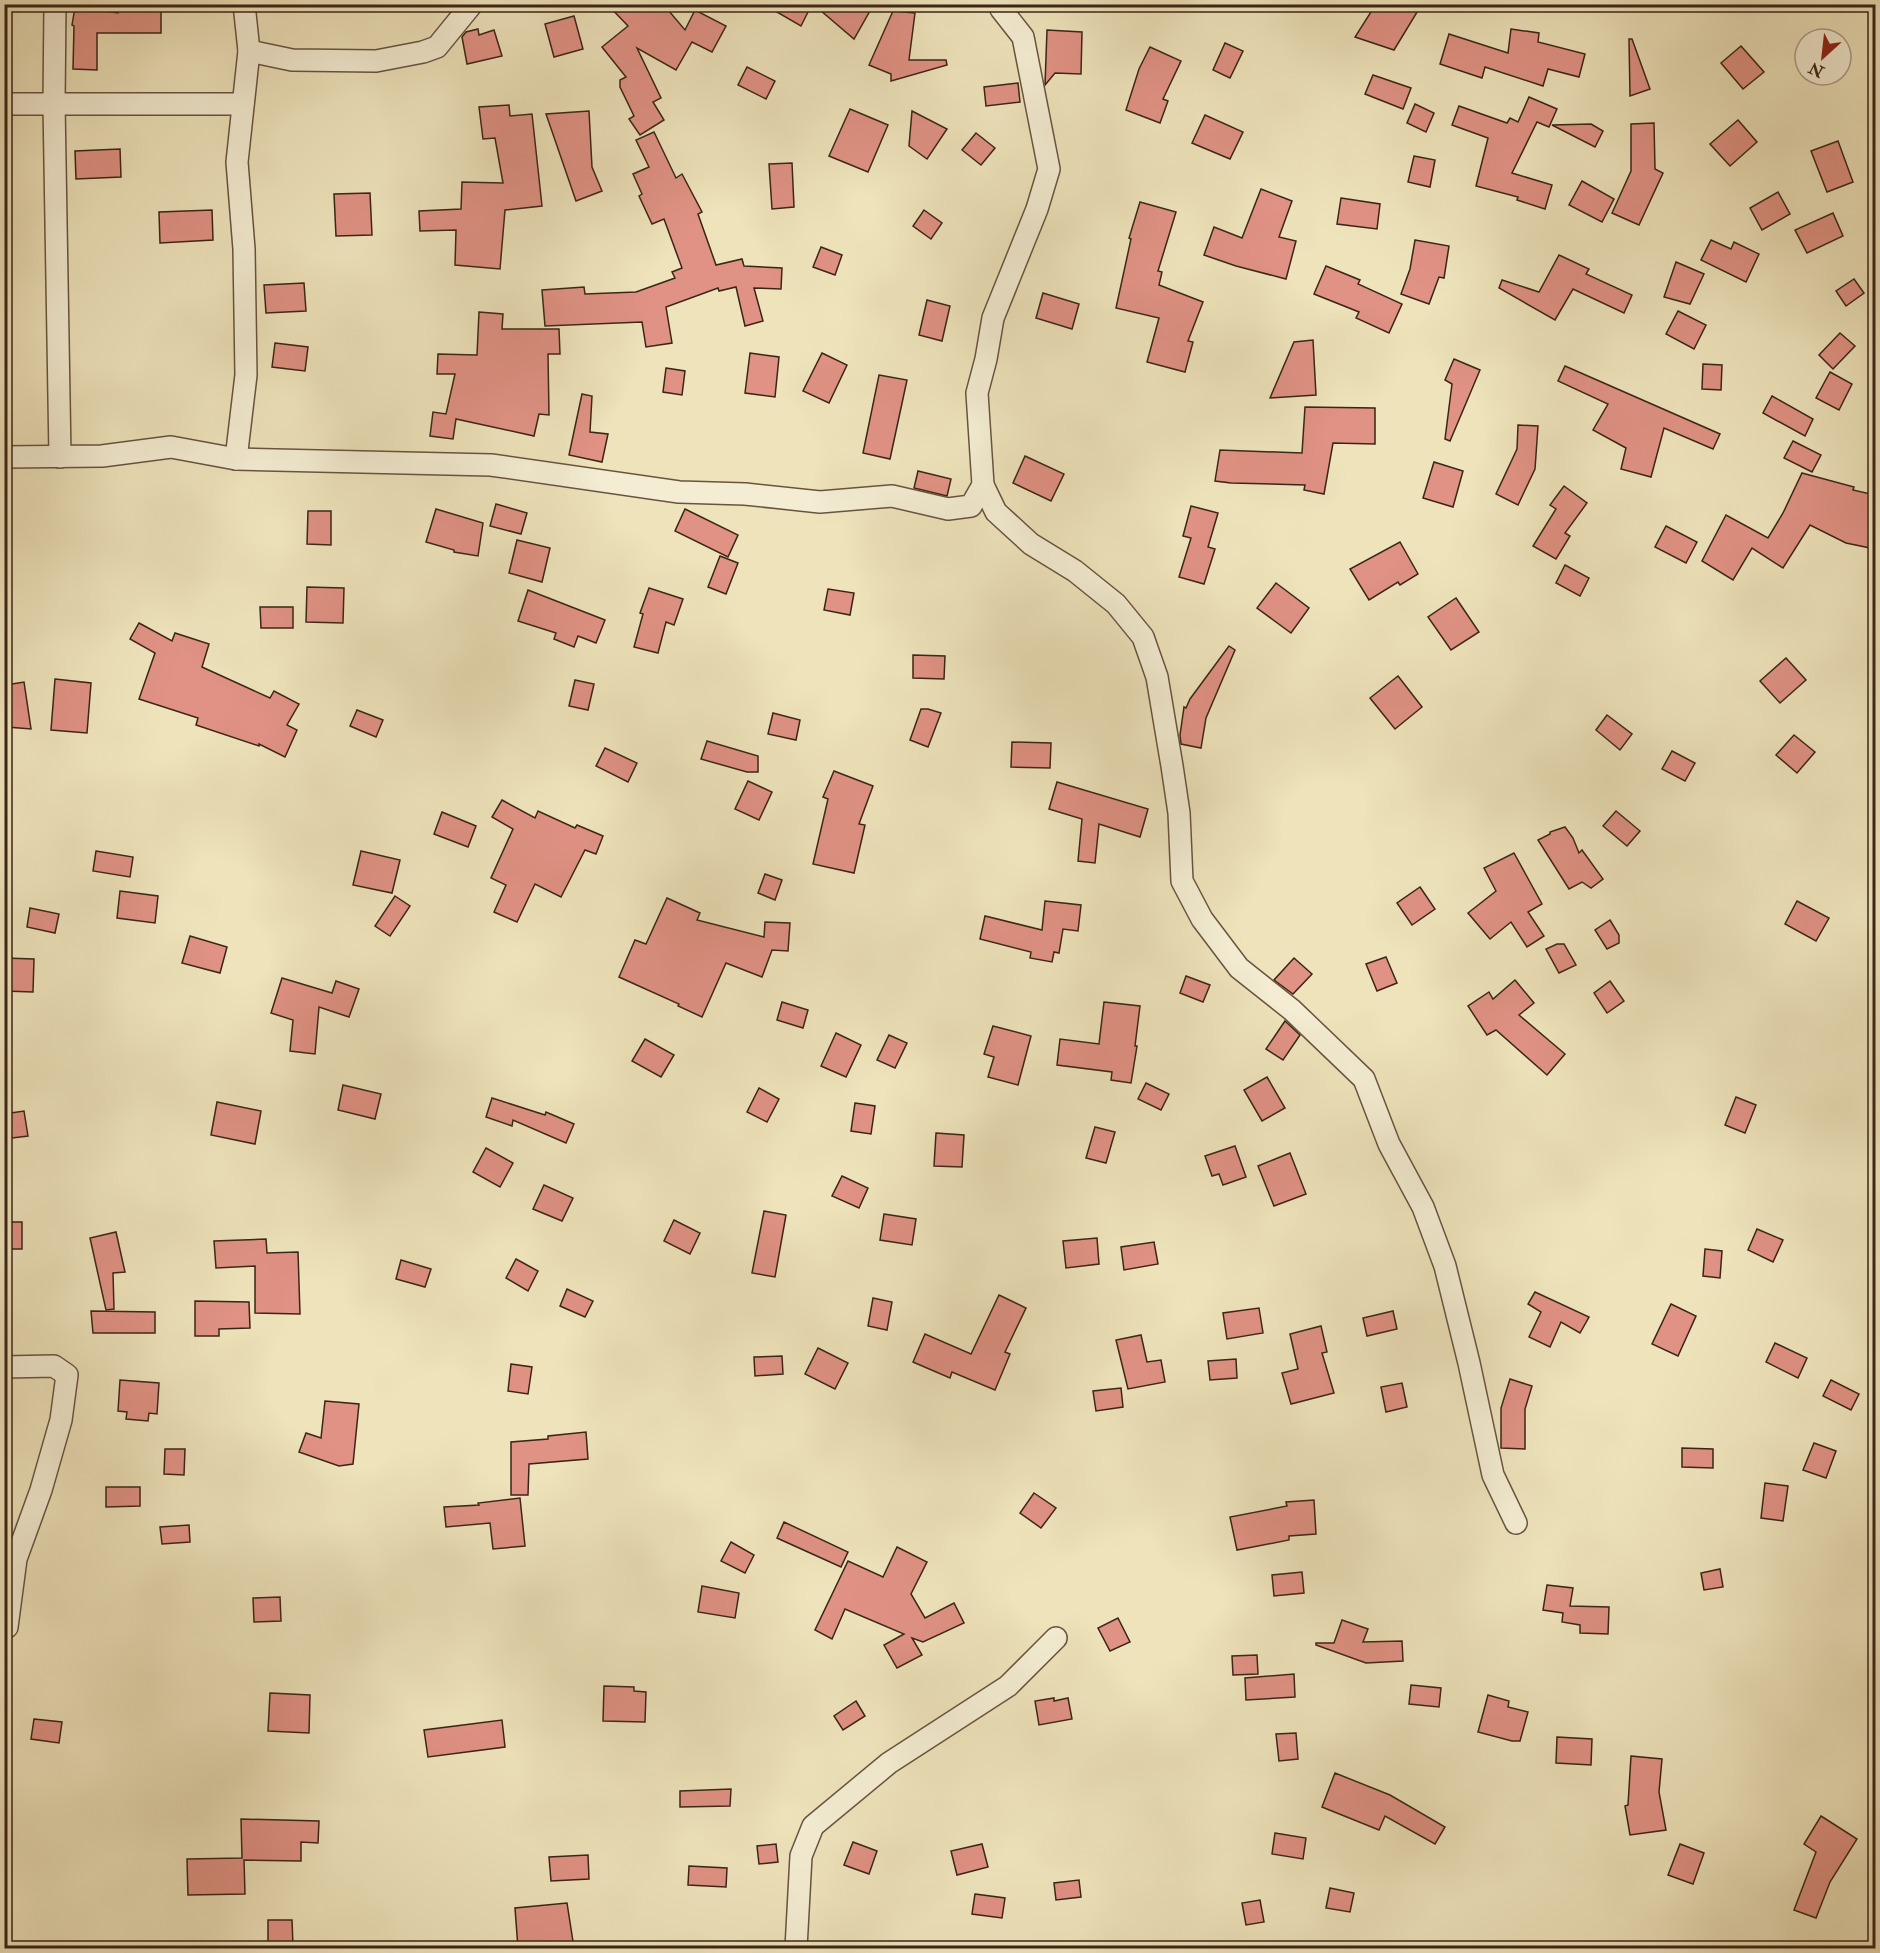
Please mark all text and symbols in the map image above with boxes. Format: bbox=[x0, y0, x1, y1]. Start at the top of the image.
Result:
north arrow bbox=[1793, 27, 1853, 87]
text: N bbox=[1805, 57, 1828, 82]

